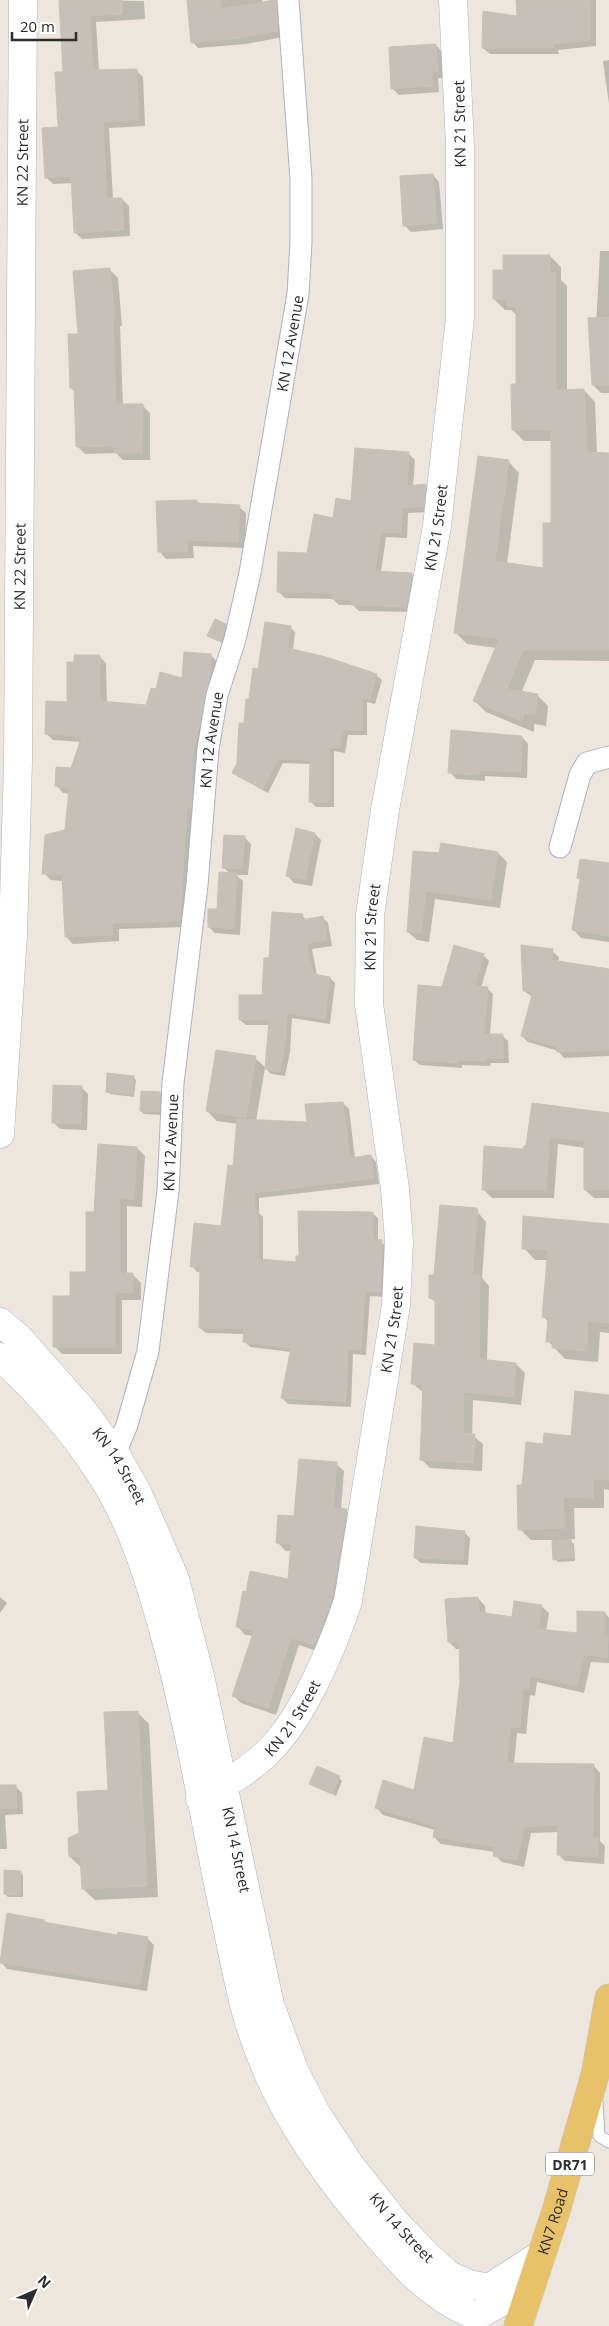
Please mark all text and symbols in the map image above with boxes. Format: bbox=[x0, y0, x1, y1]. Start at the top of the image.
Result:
scale bar bbox=[12, 10, 76, 42]
text: 20 m bbox=[20, 16, 55, 36]
street label: KN 21 Street bbox=[448, 80, 470, 168]
street label: KN 22 Street bbox=[12, 119, 32, 206]
street label: KN 12 Avenue bbox=[271, 293, 308, 393]
street label: KN 21 Street bbox=[419, 483, 452, 572]
street label: KN 22 Street bbox=[9, 523, 30, 610]
street label: KN 12 Avenue bbox=[195, 690, 227, 789]
street label: KN 21 Street bbox=[359, 882, 384, 971]
street label: KN 12 Avenue bbox=[158, 1093, 182, 1192]
street label: KN 21 Street bbox=[375, 1286, 407, 1374]
street label: KN 14 Street bbox=[88, 1423, 151, 1507]
street label: KN 21 Street bbox=[260, 1676, 324, 1760]
street label: KN 14 Street bbox=[218, 1805, 256, 1894]
road number: DR71 bbox=[546, 2152, 594, 2176]
street label: KN7 Road bbox=[532, 2186, 572, 2257]
street label: KN 14 Street bbox=[365, 2188, 438, 2267]
north arrow bbox=[10, 2266, 60, 2316]
text: N bbox=[34, 2271, 55, 2292]

